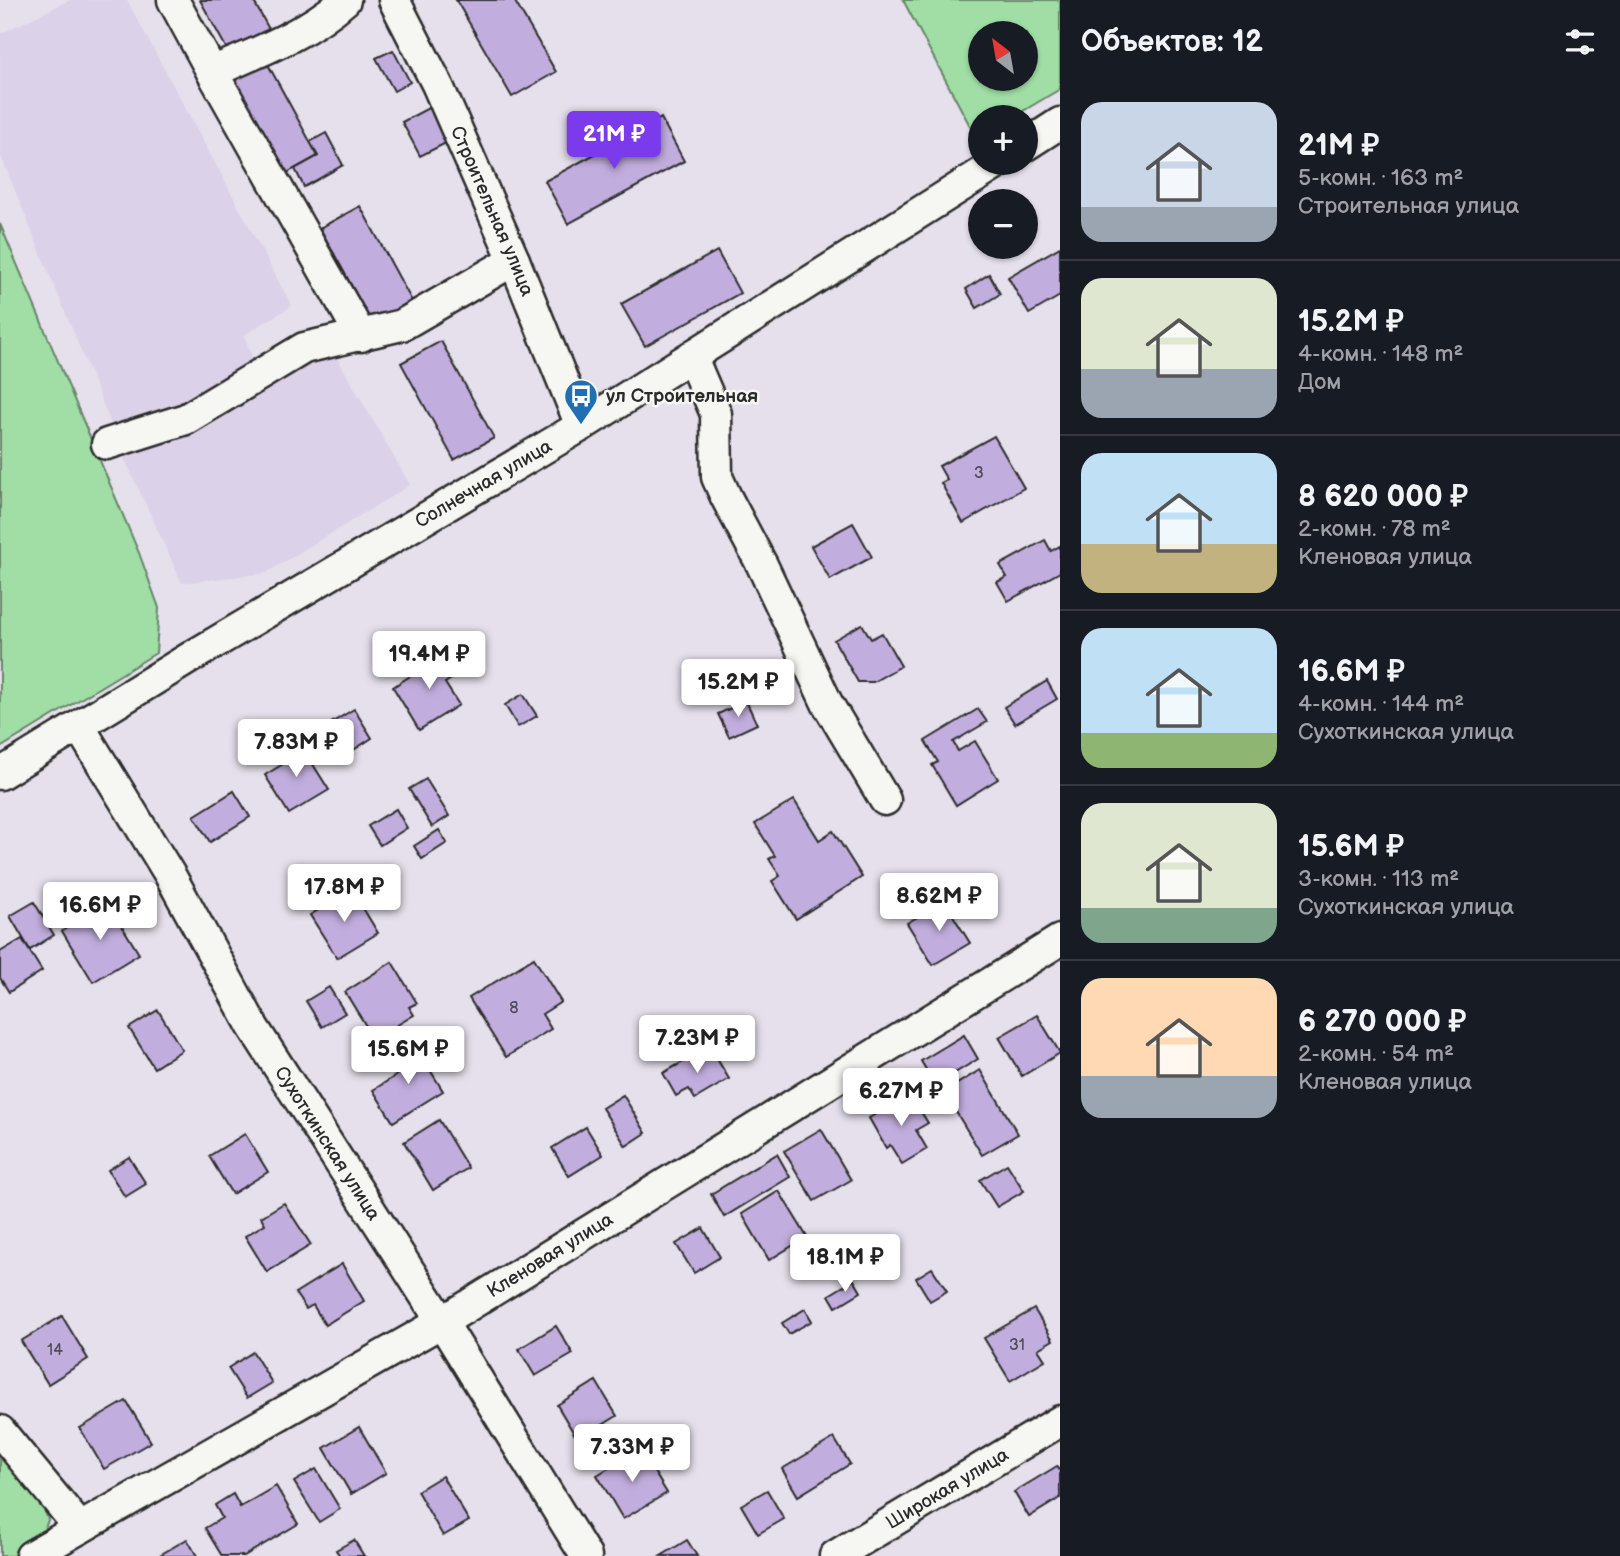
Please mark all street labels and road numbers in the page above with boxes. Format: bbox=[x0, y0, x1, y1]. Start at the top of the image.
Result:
street label: Строительная улица bbox=[445, 123, 539, 300]
street label: Солнечная улица bbox=[411, 434, 556, 533]
street label: Сухоткинская улица bbox=[270, 1062, 385, 1225]
street label: Кленовая улица bbox=[483, 1208, 617, 1303]
street label: Широкая улица bbox=[882, 1443, 1013, 1534]

